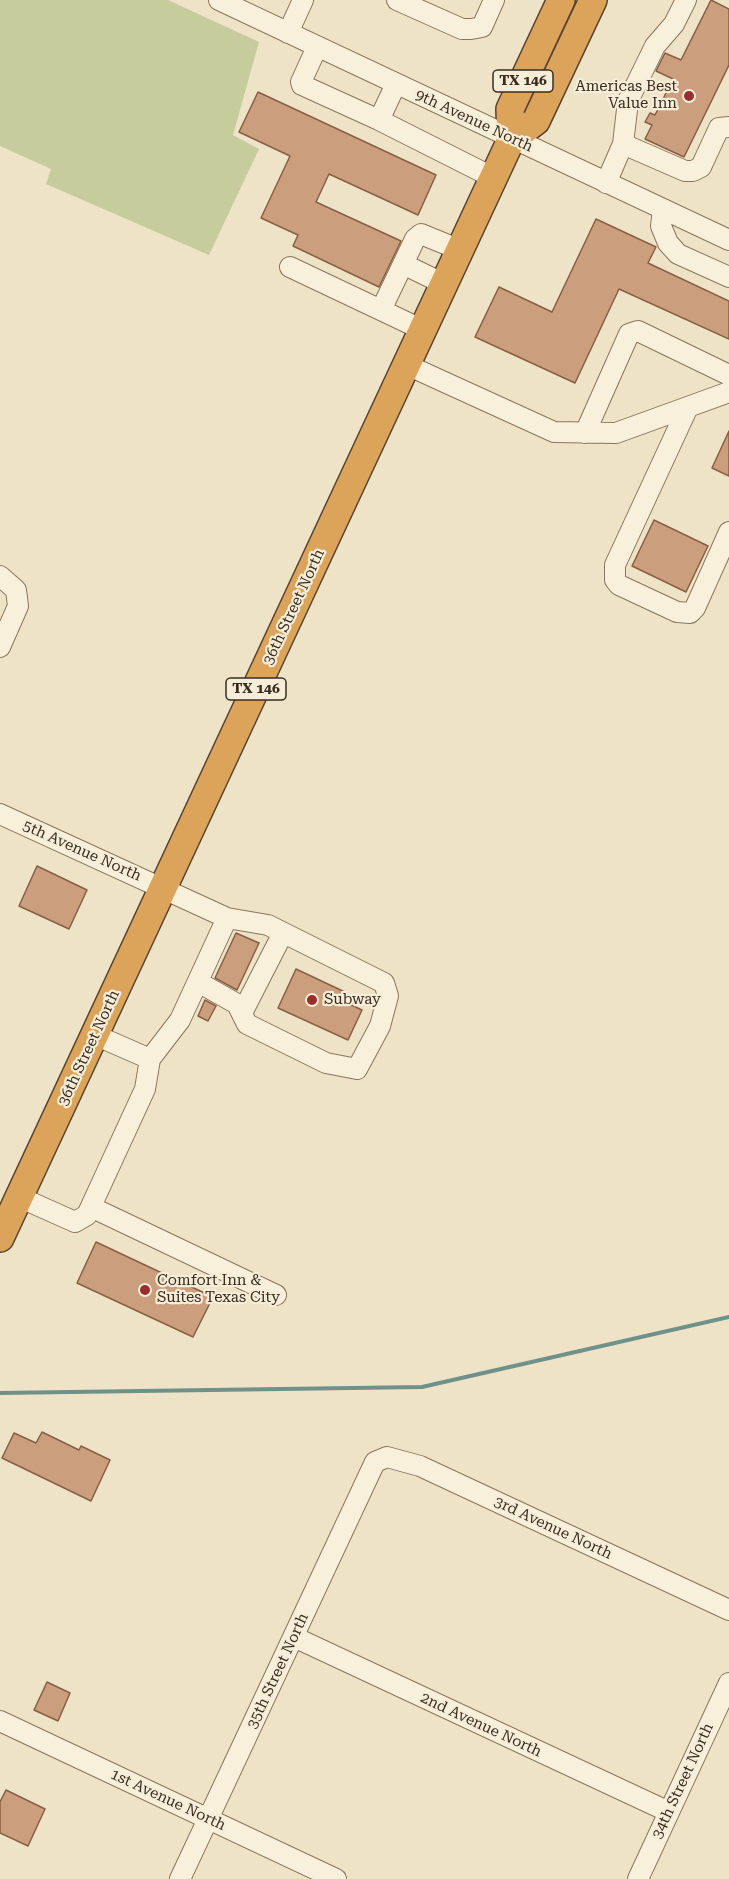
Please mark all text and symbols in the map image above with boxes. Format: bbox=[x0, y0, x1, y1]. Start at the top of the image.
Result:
road number: TX 146 bbox=[493, 70, 553, 92]
place label: Americas Best Value Inn bbox=[575, 78, 677, 113]
street label: 9th Avenue North bbox=[412, 86, 536, 156]
marker: Americas Best Value Inn bbox=[682, 89, 696, 103]
street label: 36th Street North bbox=[259, 546, 329, 668]
road number: TX 146 bbox=[226, 678, 286, 700]
street label: 5th Avenue North bbox=[20, 817, 144, 885]
street label: 36th Street North bbox=[54, 987, 124, 1109]
place label: Subway bbox=[324, 991, 381, 1009]
marker: Subway bbox=[305, 993, 319, 1007]
place label: Comfort Inn & Suites Texas City bbox=[157, 1272, 280, 1307]
marker: Comfort Inn & Suites Texas City bbox=[138, 1283, 152, 1297]
street label: 3rd Avenue North bbox=[491, 1493, 615, 1563]
street label: 35th Street North bbox=[243, 1610, 313, 1732]
street label: 2nd Avenue North bbox=[417, 1689, 545, 1761]
street label: 34th Street North bbox=[648, 1720, 718, 1842]
street label: 1st Avenue North bbox=[107, 1765, 229, 1835]

